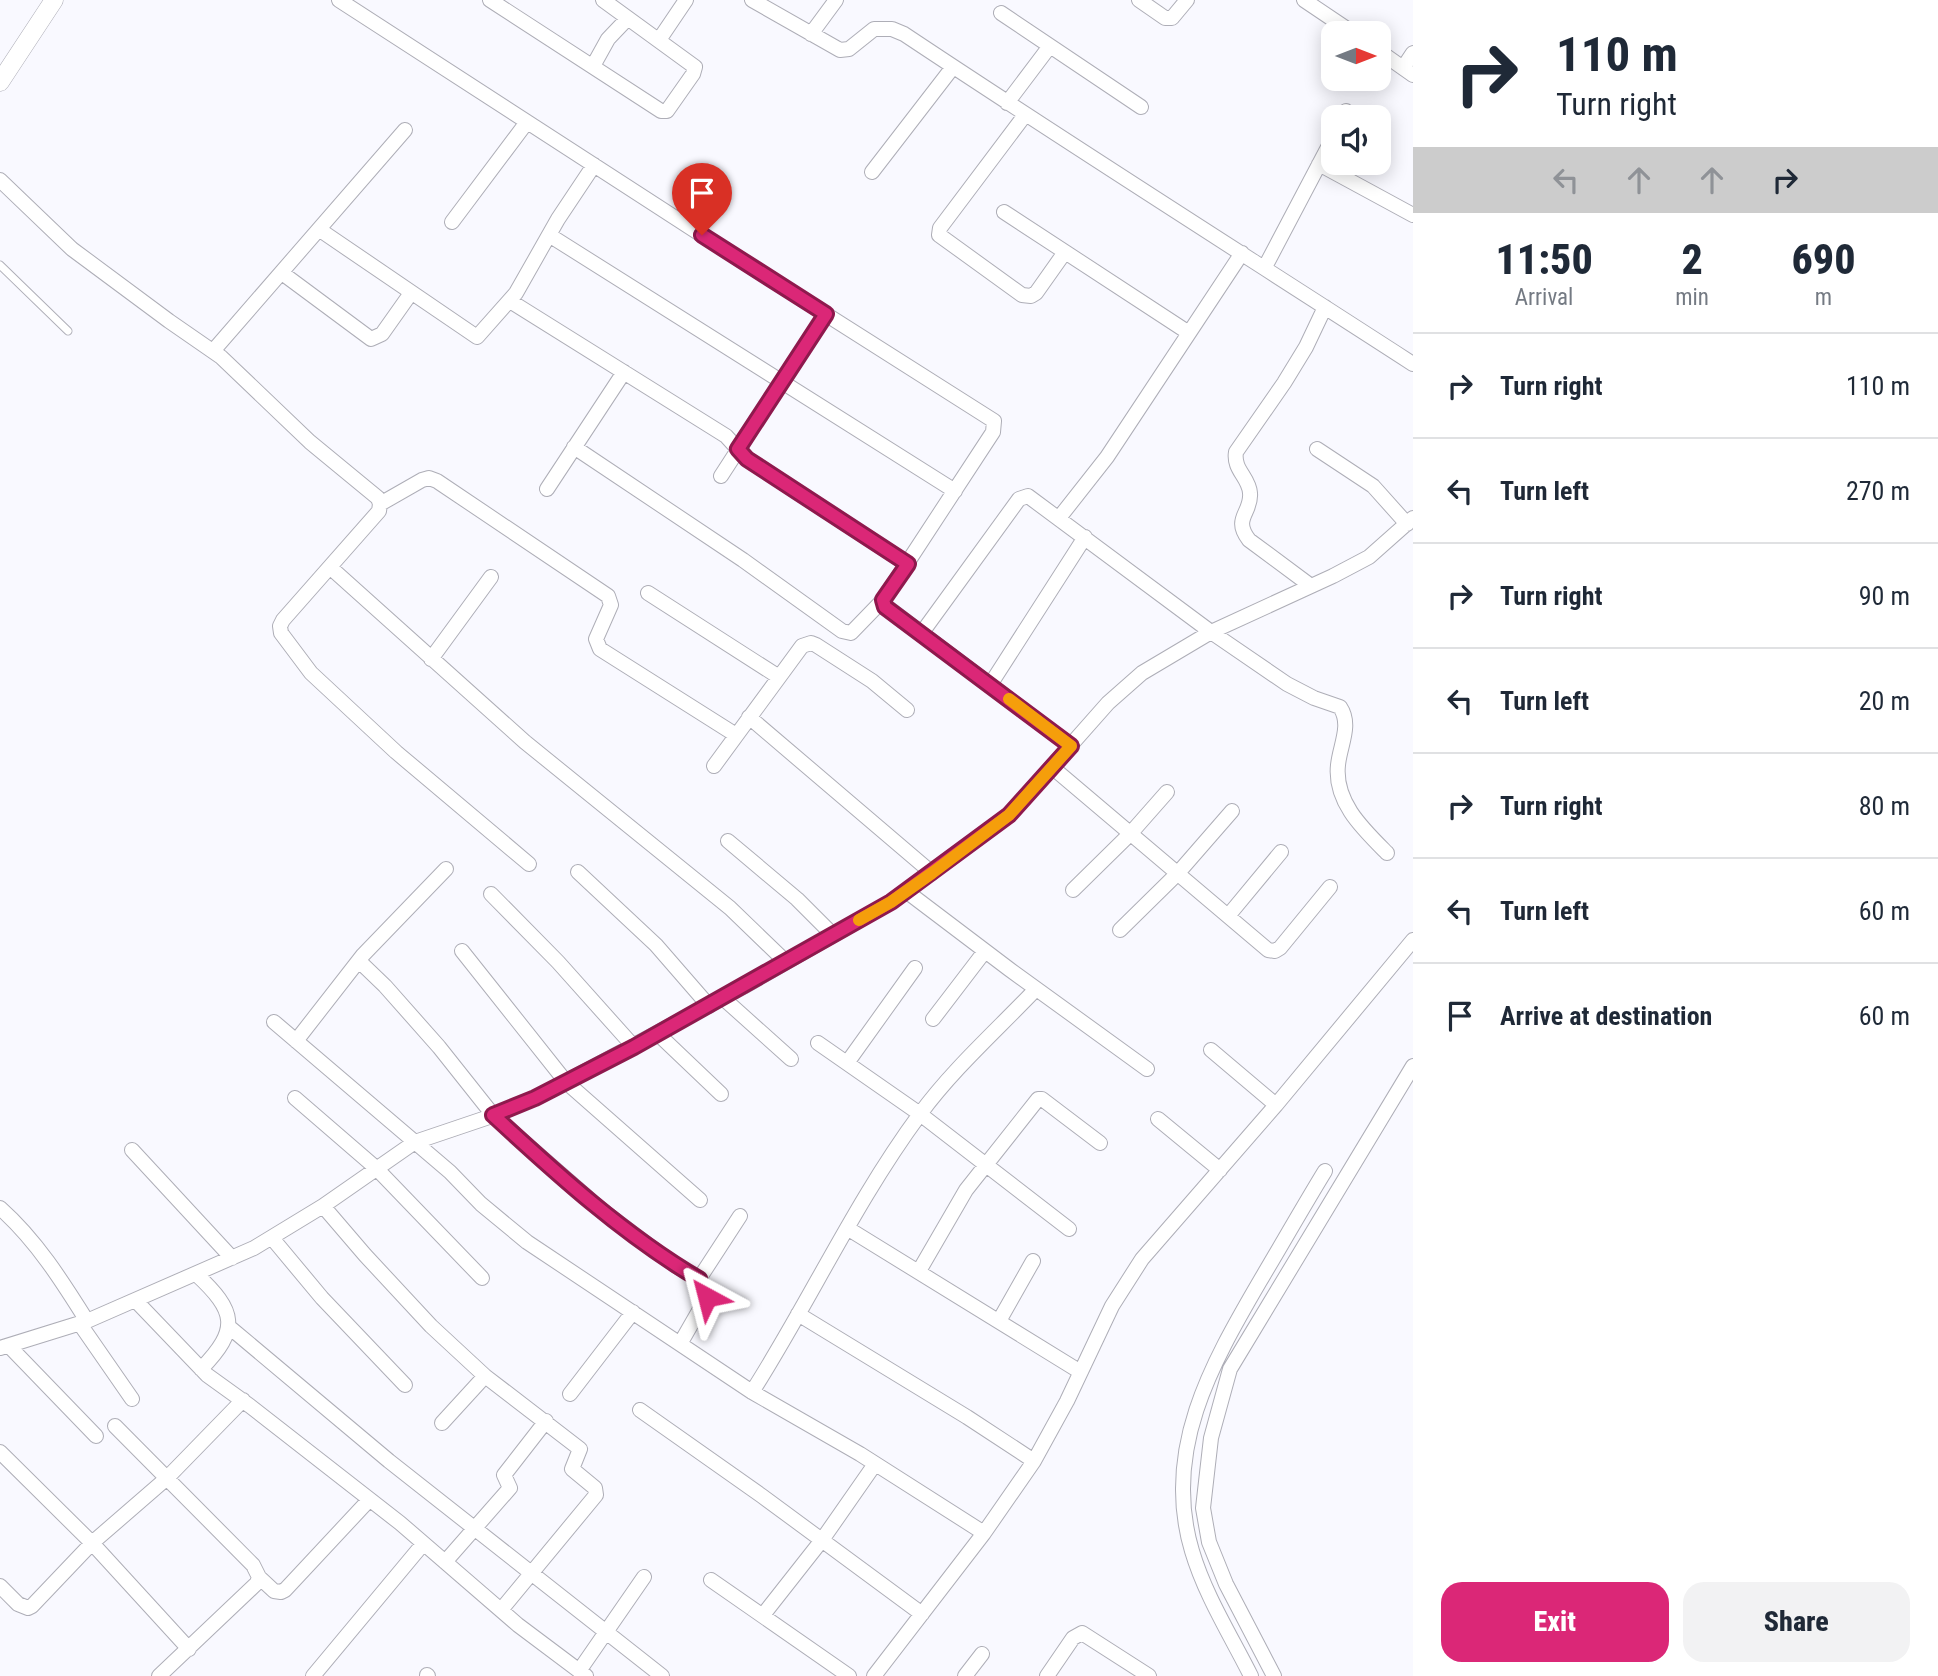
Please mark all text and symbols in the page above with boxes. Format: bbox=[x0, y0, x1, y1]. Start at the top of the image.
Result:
north arrow bbox=[1321, 21, 1391, 91]
map controls bbox=[1321, 21, 1391, 175]
text: 110 m bbox=[1556, 26, 1678, 83]
icon: right bbox=[1441, 28, 1532, 119]
text: Turn right bbox=[1556, 85, 1677, 123]
button: sound bbox=[1321, 105, 1391, 175]
icon: left bbox=[1547, 161, 1585, 199]
icon: ahead bbox=[1620, 161, 1658, 199]
icon: ahead bbox=[1693, 161, 1731, 199]
icon: right bbox=[1766, 161, 1804, 199]
pin bbox=[672, 163, 732, 235]
icon: arrive bbox=[683, 174, 721, 212]
text: 11:50 bbox=[1495, 235, 1593, 284]
text: 2 bbox=[1681, 235, 1703, 284]
text: 690 bbox=[1791, 235, 1856, 284]
text: Arrival bbox=[1515, 284, 1573, 311]
text: min bbox=[1675, 284, 1709, 311]
text: m bbox=[1815, 284, 1832, 311]
icon: right bbox=[1441, 367, 1479, 405]
text: Turn right bbox=[1500, 371, 1602, 401]
text: 110 m bbox=[1846, 371, 1910, 401]
icon: left bbox=[1441, 472, 1479, 510]
text: Turn left bbox=[1500, 476, 1589, 506]
text: 270 m bbox=[1846, 476, 1910, 506]
icon: right bbox=[1441, 577, 1479, 615]
text: Turn right bbox=[1500, 581, 1602, 611]
text: 90 m bbox=[1859, 581, 1910, 611]
icon: left bbox=[1441, 682, 1479, 720]
text: Turn left bbox=[1500, 686, 1589, 716]
text: 20 m bbox=[1859, 686, 1910, 716]
icon: right bbox=[1441, 787, 1479, 825]
text: Turn right bbox=[1500, 791, 1602, 821]
text: 80 m bbox=[1859, 791, 1910, 821]
icon: left bbox=[1441, 892, 1479, 930]
text: Turn left bbox=[1500, 896, 1589, 926]
text: 60 m bbox=[1859, 896, 1910, 926]
icon: arrive bbox=[1441, 997, 1479, 1035]
text: Arrive at destination bbox=[1500, 1001, 1712, 1031]
text: 60 m bbox=[1859, 1001, 1910, 1031]
position arrow bbox=[670, 1260, 744, 1334]
button: Exit bbox=[1441, 1582, 1669, 1662]
button: Share bbox=[1683, 1582, 1910, 1662]

